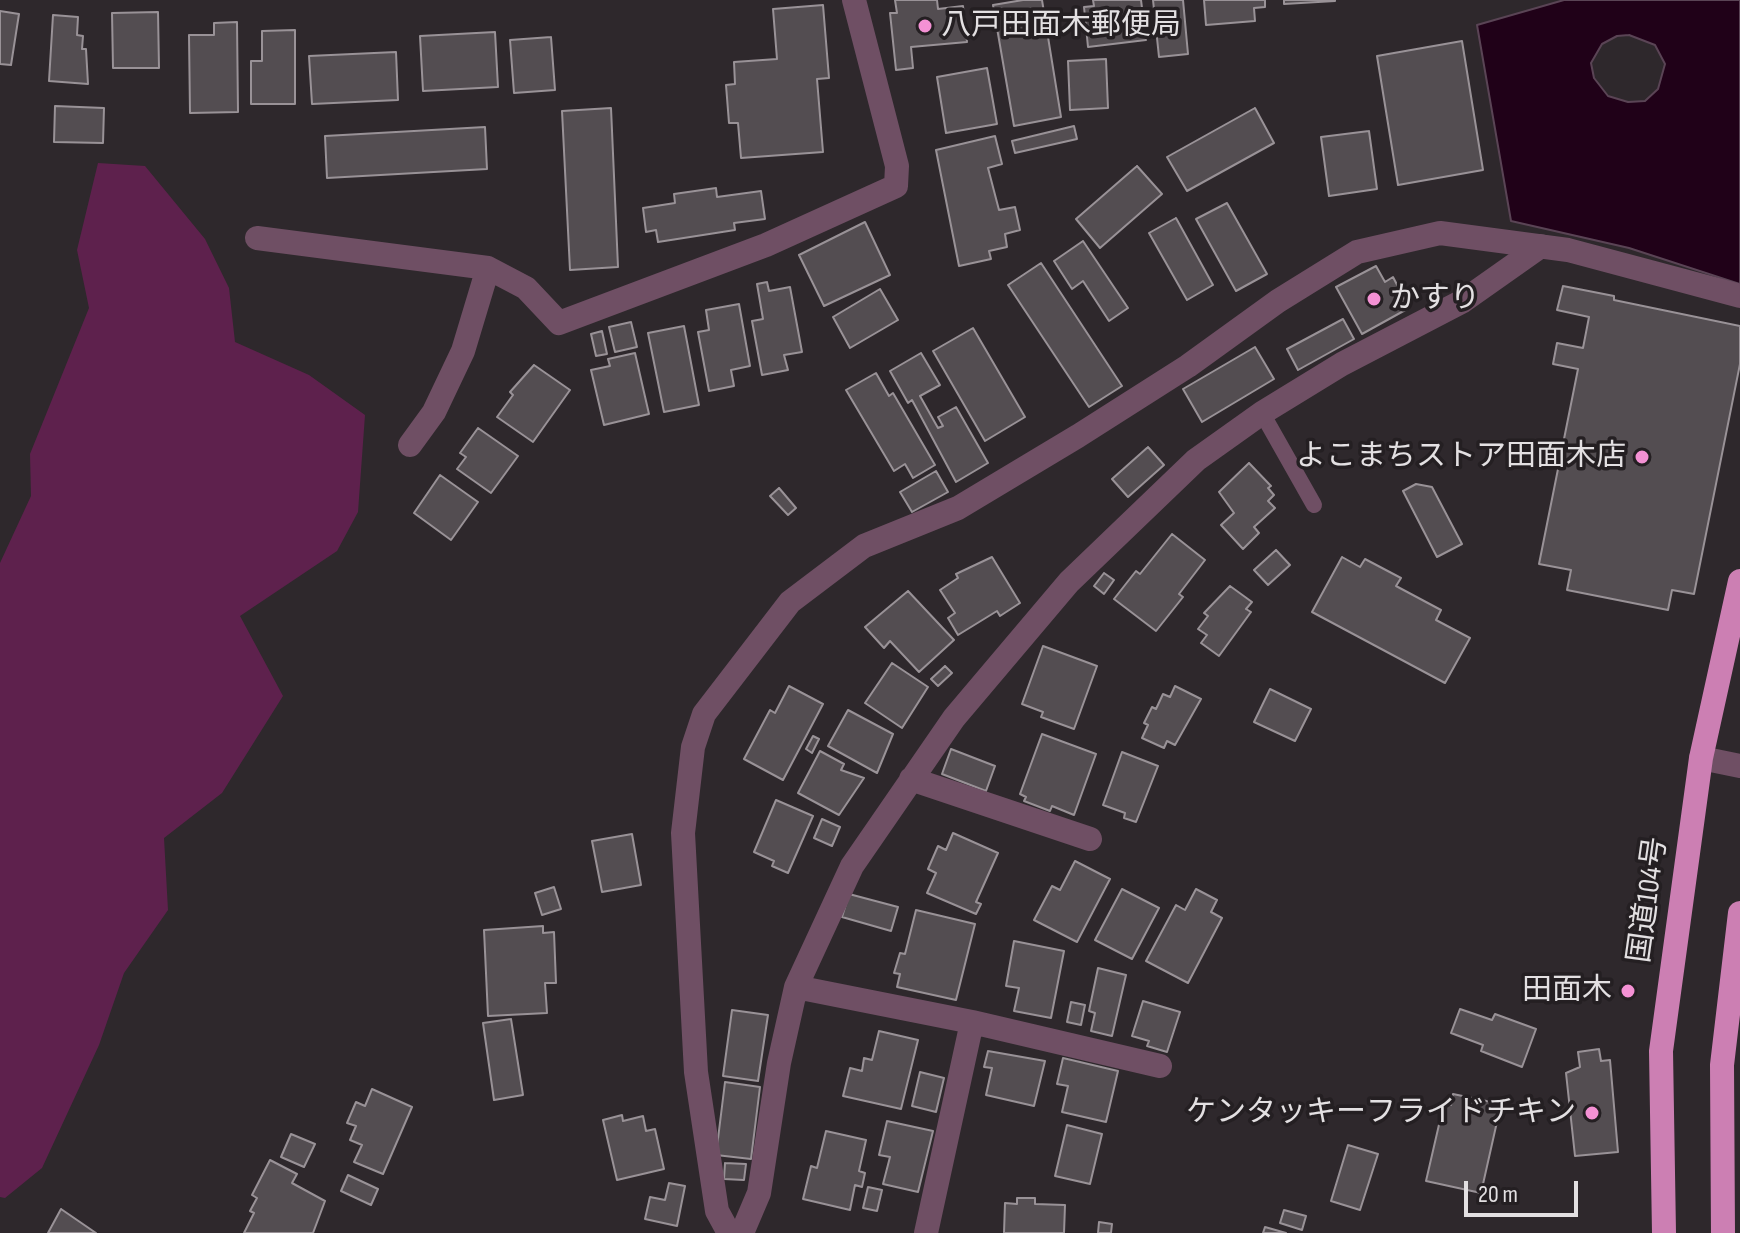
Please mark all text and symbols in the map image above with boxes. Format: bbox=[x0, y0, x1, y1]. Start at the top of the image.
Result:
place label: 八戸田面木郵便局 bbox=[941, 8, 1181, 44]
marker: 八戸田面木郵便局 bbox=[916, 17, 934, 35]
place label: かすり bbox=[1390, 281, 1480, 317]
marker: かすり bbox=[1365, 290, 1383, 308]
place label: よこまちストア田面木店 bbox=[1296, 439, 1626, 475]
marker: よこまちストア田面木店 bbox=[1633, 448, 1651, 466]
street label: 国道104号 bbox=[1622, 835, 1676, 965]
place label: 田面木 bbox=[1522, 973, 1612, 1009]
marker: 田面木 bbox=[1619, 982, 1637, 1000]
place label: ケンタッキーフライドチキン bbox=[1186, 1095, 1576, 1131]
marker: ケンタッキーフライドチキン bbox=[1583, 1104, 1601, 1122]
scale bar bbox=[1468, 1165, 1582, 1215]
text: 20 m bbox=[1478, 1180, 1518, 1209]

